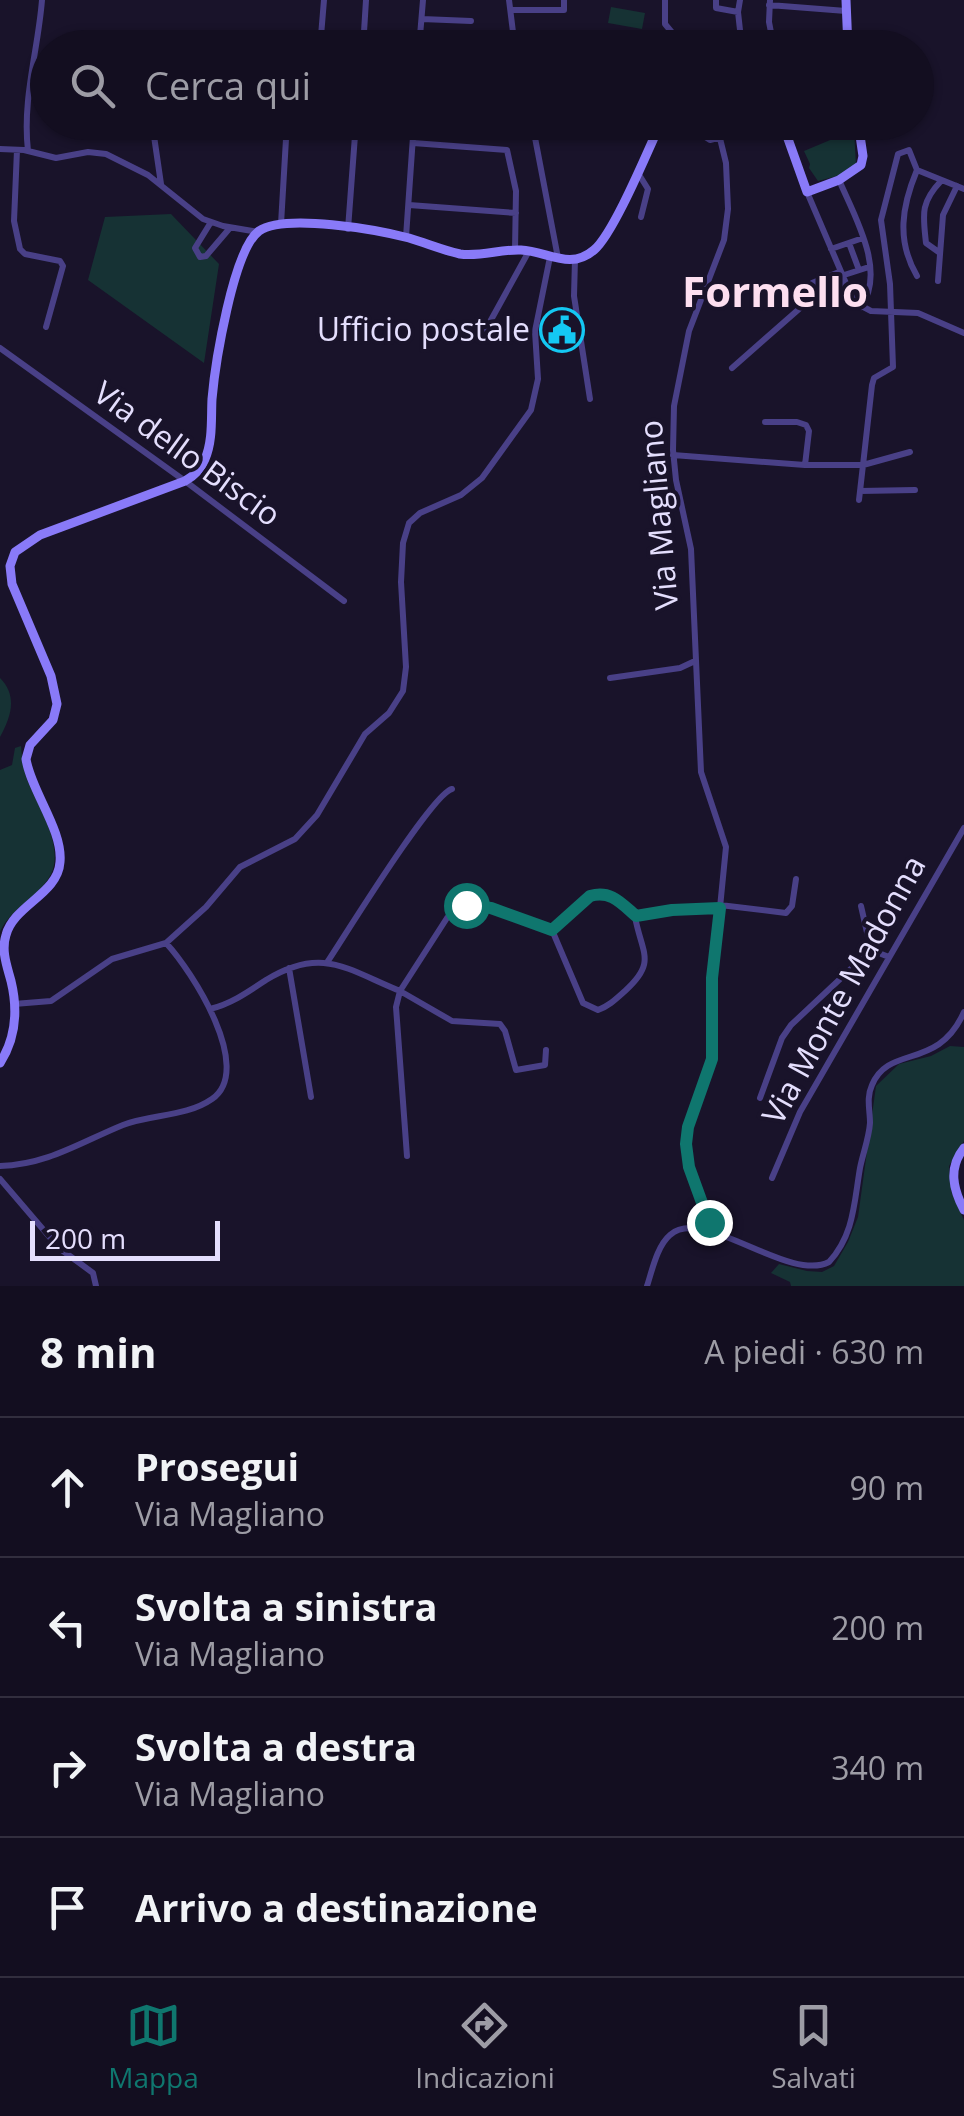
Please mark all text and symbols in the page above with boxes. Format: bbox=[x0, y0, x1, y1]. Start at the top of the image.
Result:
search box bbox=[30, 30, 934, 140]
icon: search bbox=[65, 58, 120, 113]
text: Cerca qui bbox=[145, 59, 311, 111]
district label: Formello bbox=[682, 262, 868, 319]
place label: Ufficio postale bbox=[317, 307, 530, 350]
public building icon: Ufficio postale bbox=[539, 307, 585, 353]
street label: Via dello Biscio bbox=[86, 370, 290, 535]
street label: Via Magliano bbox=[628, 419, 687, 612]
street label: Via Monte Madonna bbox=[751, 847, 934, 1131]
route start bbox=[444, 883, 490, 929]
route end bbox=[687, 1200, 733, 1246]
scale bar bbox=[30, 1216, 220, 1260]
text: 200 m bbox=[45, 1219, 126, 1257]
text: 8 min bbox=[40, 1323, 157, 1380]
text: A piedi · 630 m bbox=[704, 1330, 924, 1373]
text: Prosegui bbox=[135, 1440, 299, 1492]
icon: ahead bbox=[40, 1460, 95, 1515]
text: 90 m bbox=[849, 1466, 924, 1509]
text: Via Magliano bbox=[135, 1492, 325, 1535]
text: Svolta a sinistra bbox=[135, 1580, 437, 1632]
icon: left bbox=[40, 1600, 95, 1655]
text: 200 m bbox=[831, 1606, 924, 1649]
text: Via Magliano bbox=[135, 1632, 325, 1675]
text: Svolta a destra bbox=[135, 1720, 417, 1772]
icon: right bbox=[40, 1740, 95, 1795]
text: 340 m bbox=[831, 1746, 924, 1789]
text: Via Magliano bbox=[135, 1772, 325, 1815]
icon: arrive bbox=[40, 1880, 95, 1935]
text: Arrivo a destinazione bbox=[135, 1881, 538, 1933]
tab: Mappa bbox=[108, 1998, 199, 2096]
tab: Indicazioni bbox=[415, 1998, 555, 2096]
tab: Salvati bbox=[771, 1998, 856, 2096]

